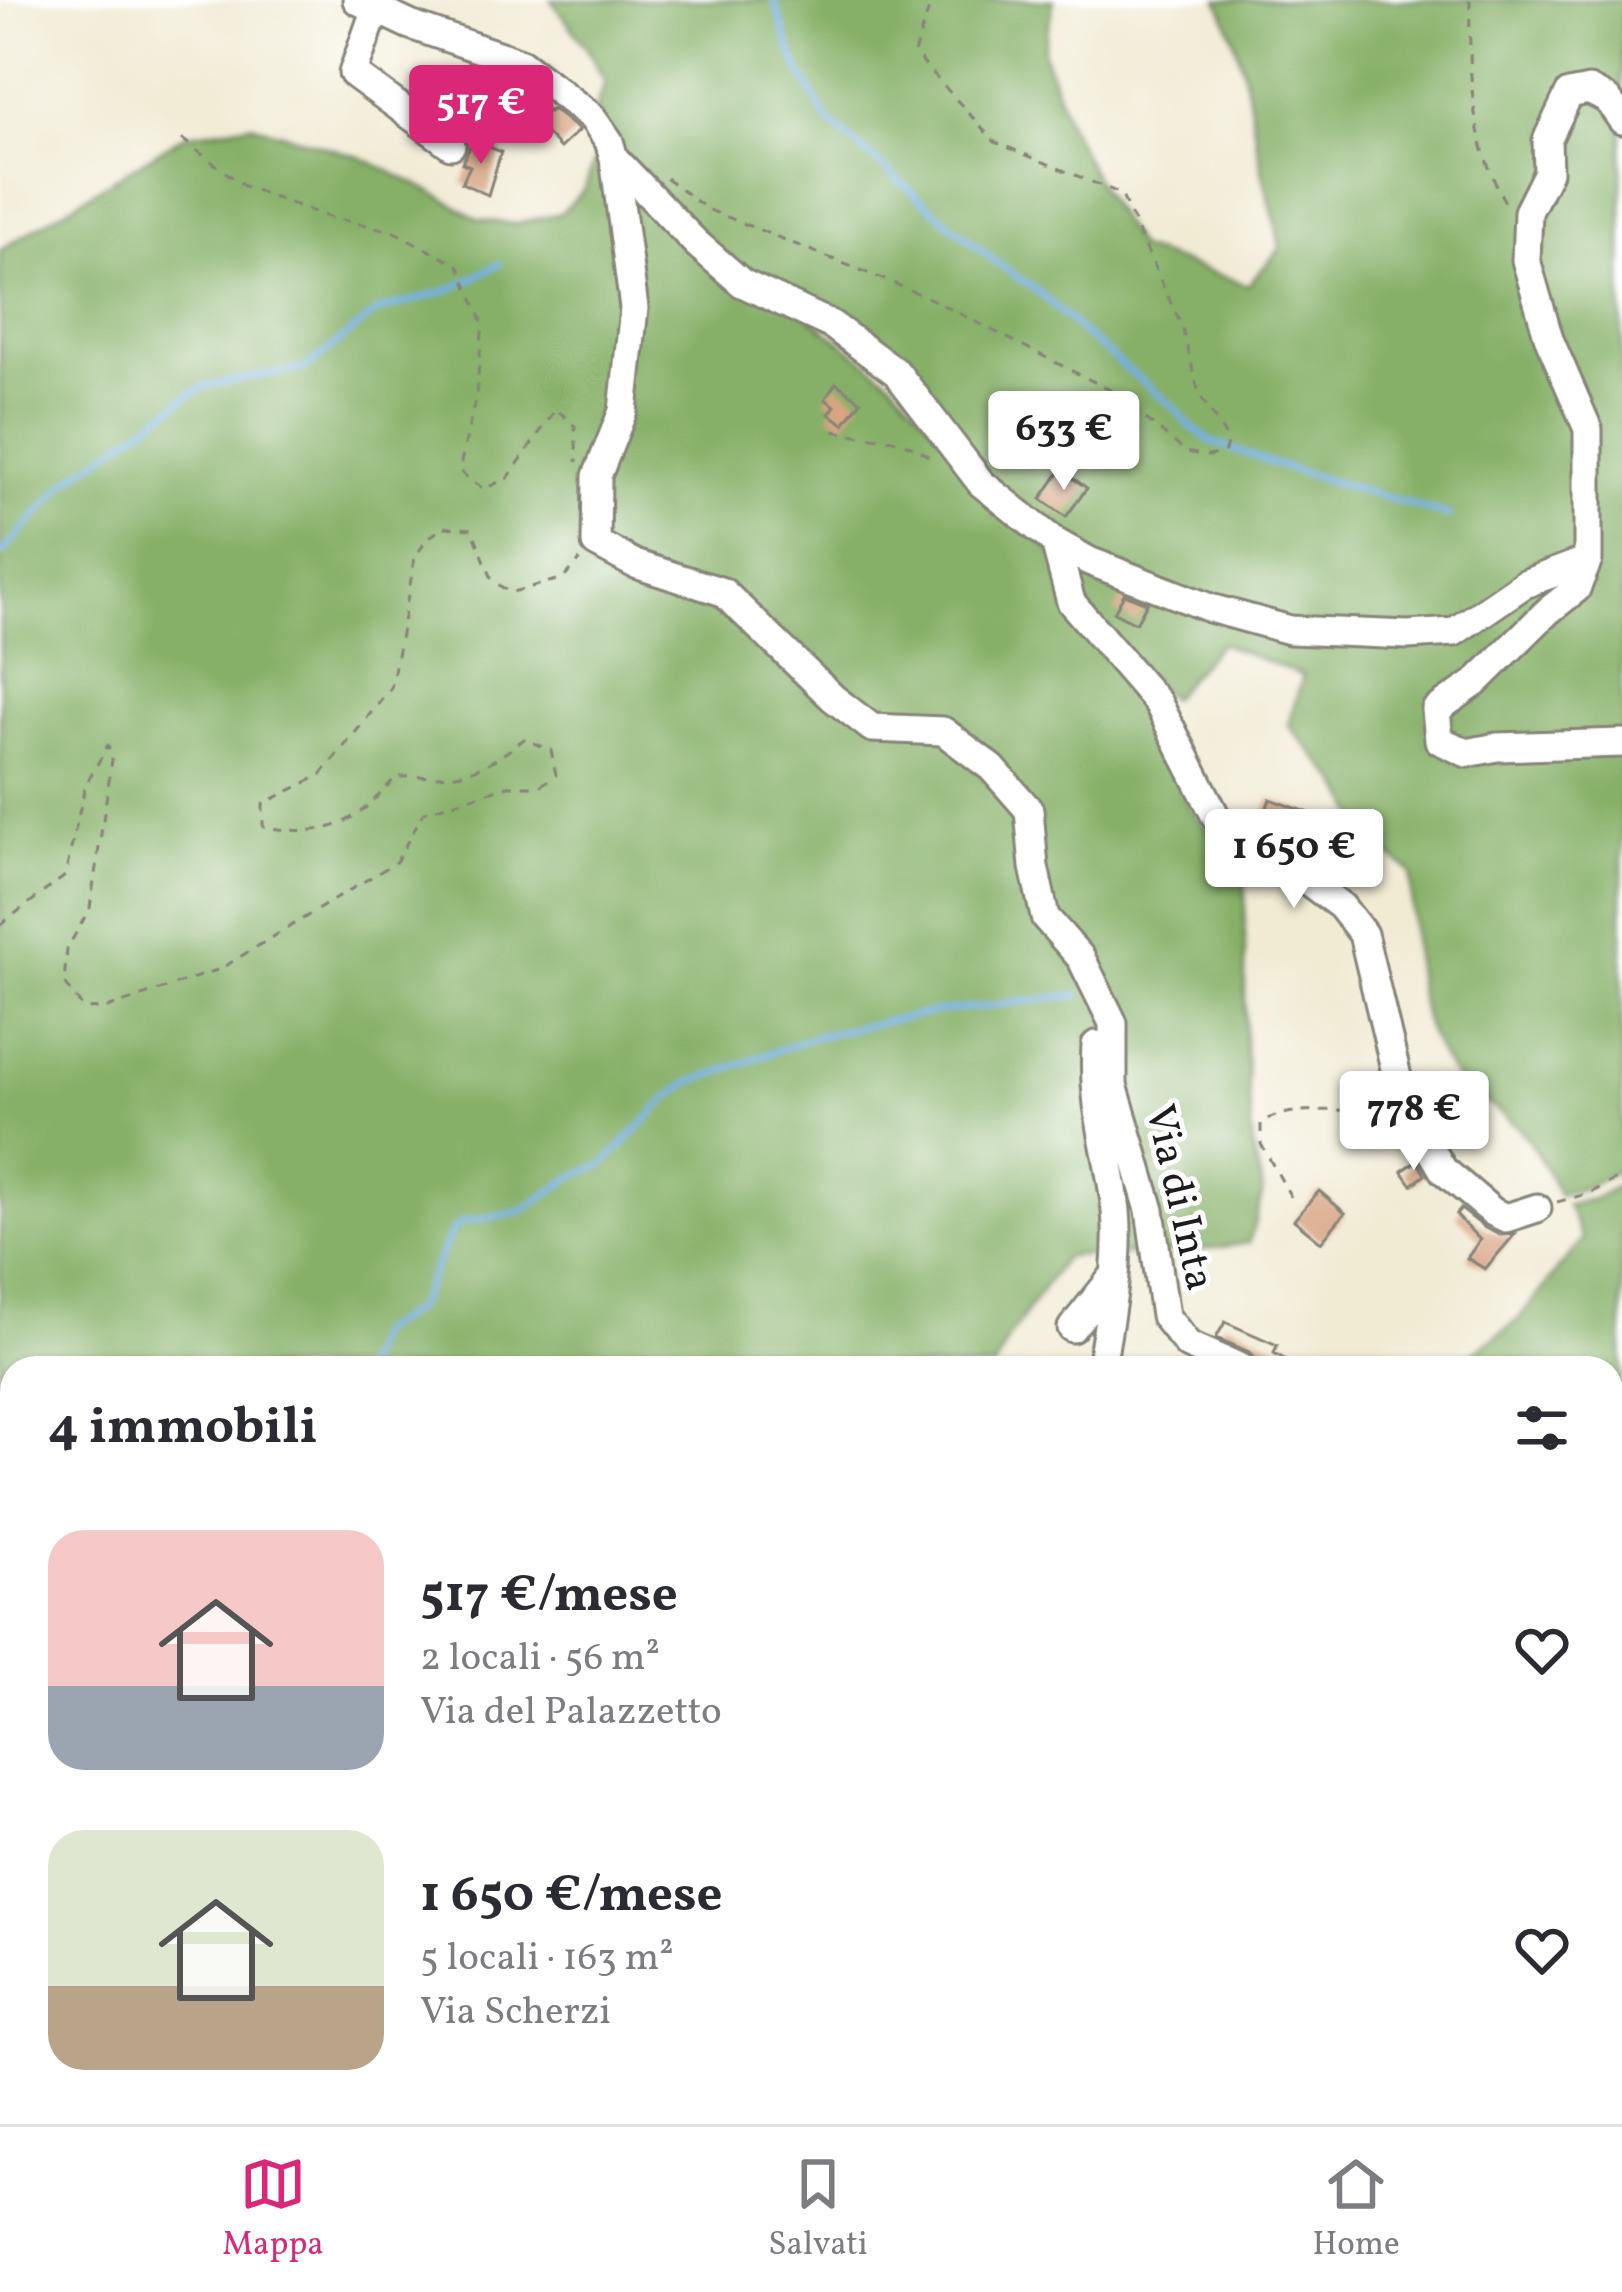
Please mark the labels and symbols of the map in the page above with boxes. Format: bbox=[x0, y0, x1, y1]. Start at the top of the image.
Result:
pin: 517 € bbox=[397, 65, 565, 167]
pin: 633 € bbox=[980, 391, 1148, 493]
pin: 1 650 € bbox=[1183, 809, 1405, 911]
pin: 778 € bbox=[1330, 1071, 1498, 1173]
street label: Via di Inta bbox=[1128, 1099, 1228, 1297]

